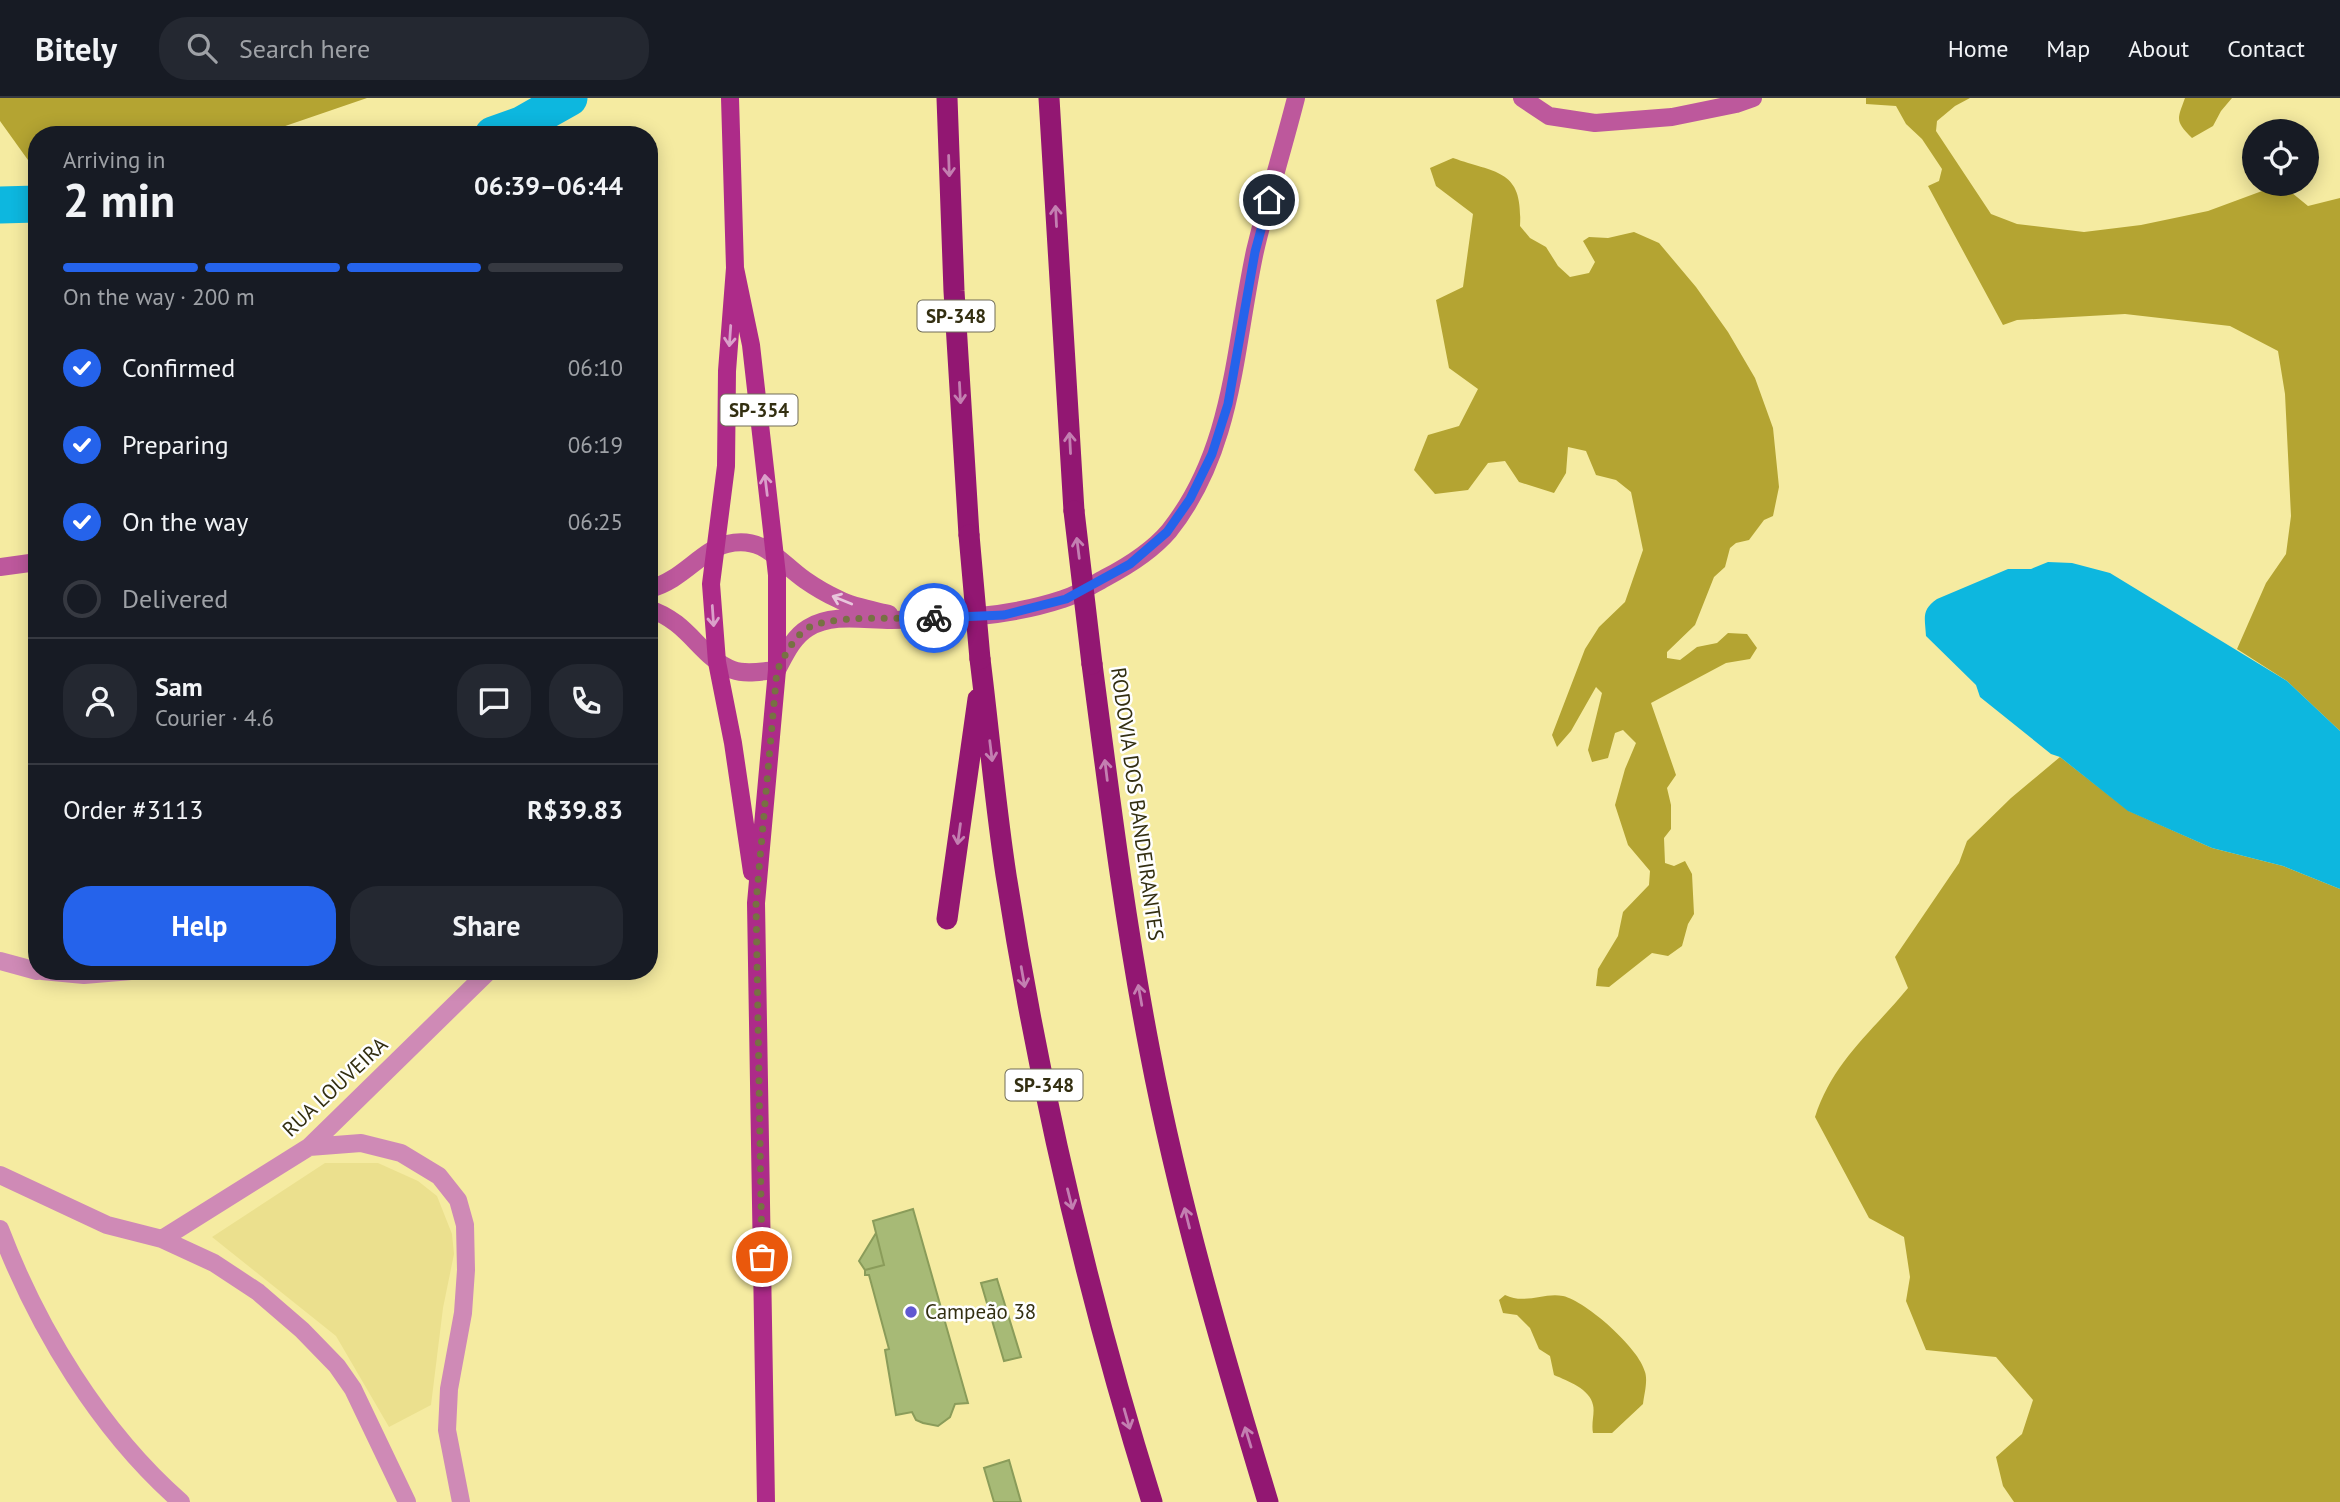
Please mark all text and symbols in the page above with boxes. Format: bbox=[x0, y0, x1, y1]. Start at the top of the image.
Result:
search box bbox=[159, 17, 649, 80]
text: Bitely bbox=[35, 27, 117, 70]
icon: search bbox=[183, 29, 221, 67]
text: Search here bbox=[239, 32, 370, 65]
text: Home bbox=[1948, 33, 2008, 64]
text: Map bbox=[2046, 33, 2090, 64]
text: About bbox=[2128, 33, 2189, 64]
text: Contact bbox=[2227, 33, 2305, 64]
map controls bbox=[2242, 119, 2319, 196]
button: locate bbox=[2242, 119, 2319, 196]
text: Arriving in bbox=[63, 145, 165, 174]
one-way arrow bbox=[943, 154, 956, 177]
text: 06:39–06:44 bbox=[474, 169, 623, 202]
text: 2 min bbox=[63, 170, 175, 230]
pin bbox=[1239, 170, 1299, 230]
icon: home bbox=[1250, 181, 1288, 219]
one-way arrow bbox=[1049, 205, 1062, 228]
text: On the way · 200 m bbox=[63, 282, 255, 311]
road number: SP-348 bbox=[918, 300, 995, 331]
one-way arrow bbox=[723, 324, 736, 347]
icon: check bbox=[63, 349, 101, 387]
text: Confirmed bbox=[122, 351, 235, 384]
text: 06:10 bbox=[568, 353, 623, 382]
one-way arrow bbox=[954, 382, 967, 405]
road number: SP-354 bbox=[720, 394, 798, 426]
icon: check bbox=[63, 426, 101, 464]
text: Preparing bbox=[122, 428, 229, 461]
text: 06:19 bbox=[568, 430, 623, 459]
one-way arrow bbox=[1063, 432, 1076, 455]
one-way arrow bbox=[760, 474, 773, 497]
icon: check bbox=[63, 503, 101, 541]
text: On the way bbox=[122, 505, 248, 538]
text: 06:25 bbox=[568, 507, 623, 536]
one-way arrow bbox=[1072, 537, 1085, 560]
text: Delivered bbox=[122, 582, 228, 615]
courier bbox=[899, 583, 969, 653]
one-way arrow bbox=[832, 592, 853, 605]
icon: bike bbox=[915, 599, 953, 637]
one-way arrow bbox=[707, 605, 720, 628]
button: person bbox=[63, 664, 137, 738]
button: chat bbox=[457, 664, 531, 738]
button: phone bbox=[549, 664, 623, 738]
street label: RODOVIA DOS BANDEIRANTES bbox=[1105, 666, 1170, 942]
text: Sam bbox=[155, 670, 203, 703]
text: Courier · 4.6 bbox=[155, 703, 274, 732]
one-way arrow bbox=[985, 740, 998, 762]
one-way arrow bbox=[1099, 759, 1112, 782]
text: Order #3113 bbox=[63, 793, 203, 826]
text: R$39.83 bbox=[527, 793, 623, 826]
one-way arrow bbox=[952, 822, 965, 845]
button: Help bbox=[63, 886, 336, 966]
button: Share bbox=[350, 886, 623, 966]
one-way arrow bbox=[1017, 965, 1031, 987]
one-way arrow bbox=[1133, 984, 1146, 1007]
street label: RUA LOUVEIRA bbox=[276, 1030, 393, 1142]
road number: SP-348 bbox=[1006, 1070, 1082, 1100]
one-way arrow bbox=[1064, 1187, 1077, 1210]
one-way arrow bbox=[1180, 1207, 1193, 1229]
pin bbox=[732, 1227, 792, 1287]
icon: bag bbox=[743, 1238, 781, 1276]
place label: Campeão 38 bbox=[925, 1298, 1036, 1325]
marker: Campeão 38 bbox=[903, 1304, 919, 1320]
one-way arrow bbox=[1121, 1408, 1134, 1430]
one-way arrow bbox=[1241, 1426, 1254, 1448]

